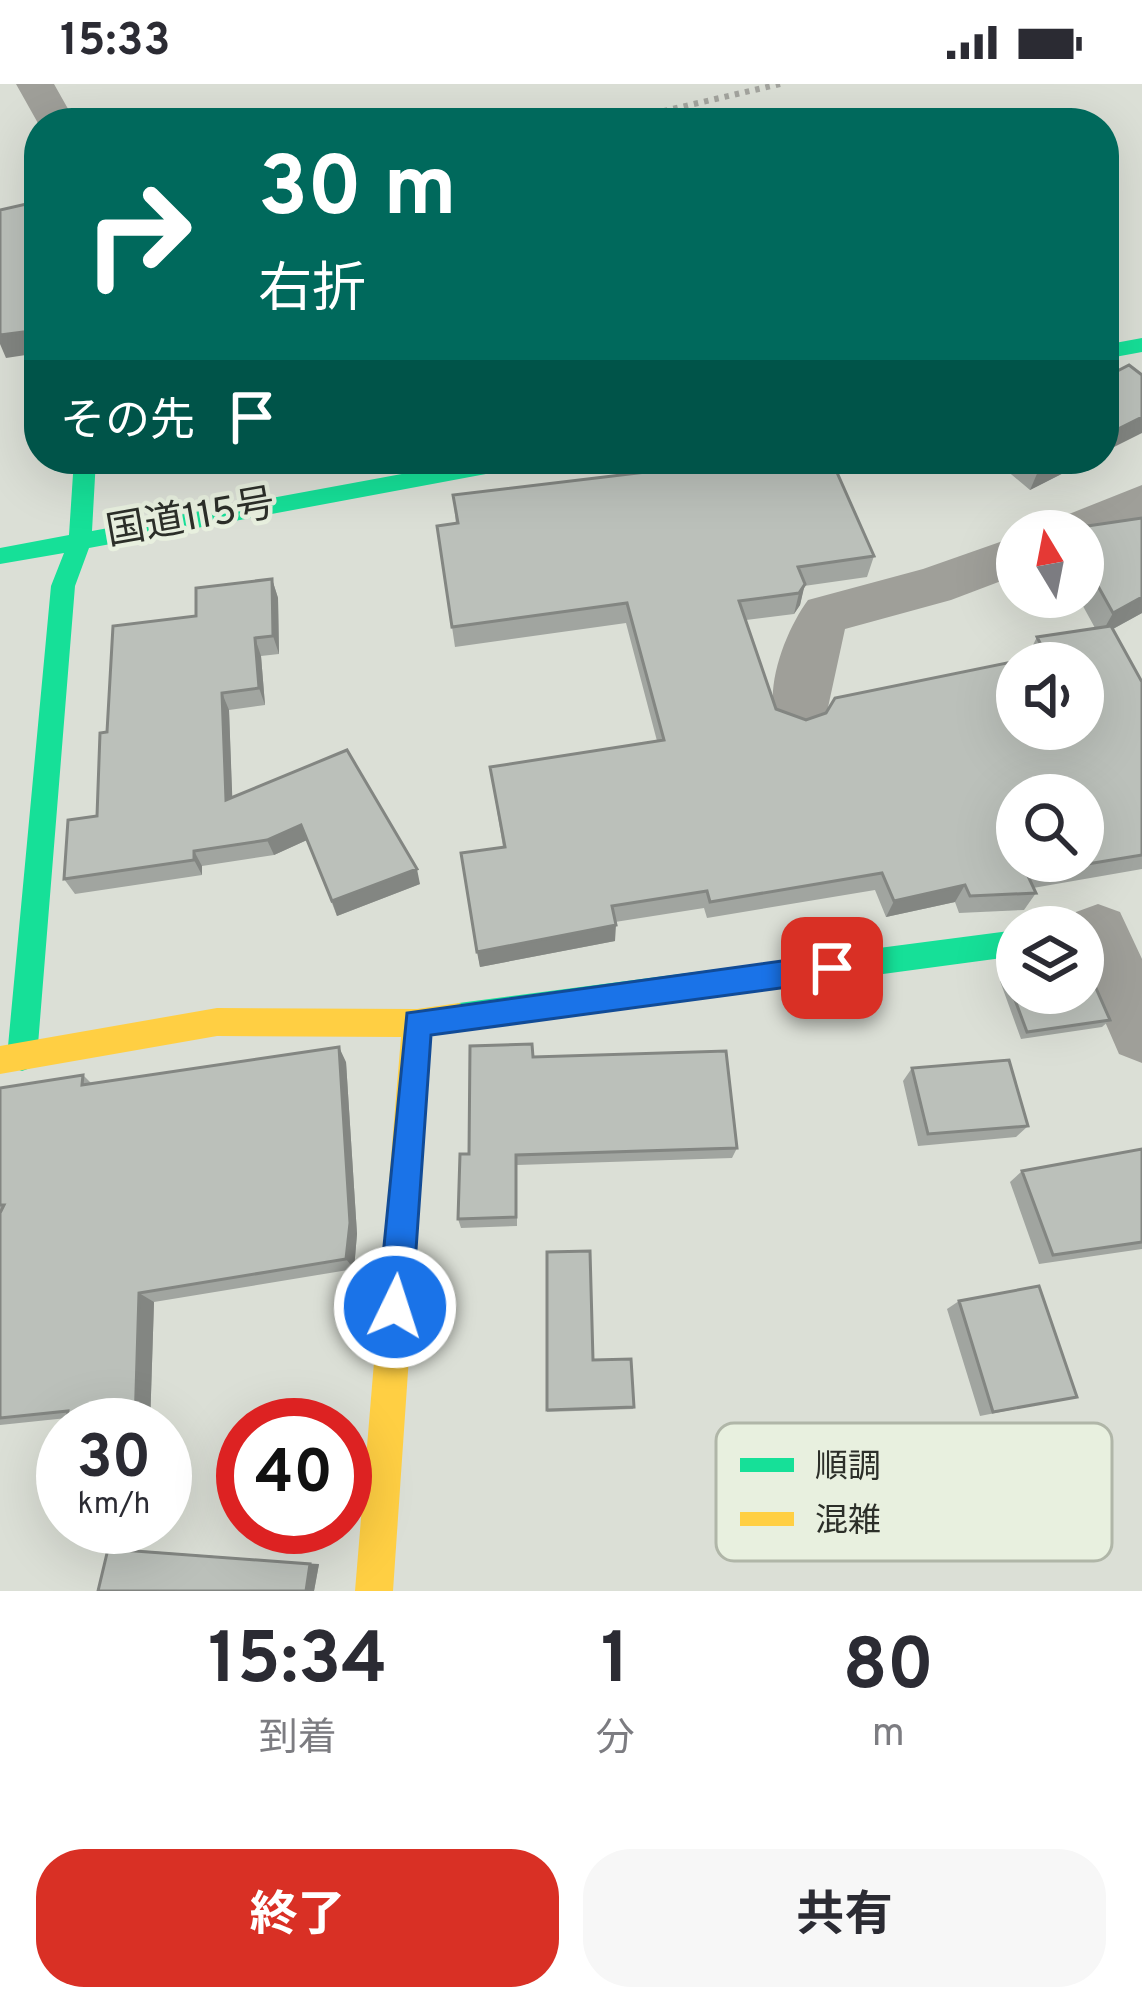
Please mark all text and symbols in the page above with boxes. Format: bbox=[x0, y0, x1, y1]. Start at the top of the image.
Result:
text: 15:33 bbox=[60, 14, 170, 71]
text: 30 m bbox=[258, 139, 457, 245]
icon: right bbox=[60, 156, 216, 312]
text: 右折 bbox=[258, 258, 366, 327]
icon: arrive bbox=[219, 384, 285, 450]
text: その先 bbox=[60, 395, 195, 452]
street label: 国道115号 bbox=[103, 481, 279, 559]
north arrow bbox=[996, 510, 1104, 618]
map controls bbox=[996, 510, 1104, 1014]
button: sound bbox=[996, 642, 1104, 750]
button: search bbox=[996, 774, 1104, 882]
button: layers bbox=[996, 906, 1104, 1014]
pin bbox=[781, 917, 883, 1019]
icon: arrive bbox=[799, 935, 865, 1001]
position arrow bbox=[332, 1244, 458, 1370]
speed limit sign: 40 bbox=[216, 1398, 372, 1554]
text: 30 bbox=[77, 1423, 151, 1499]
legend bbox=[716, 1423, 1112, 1561]
text: 順調 bbox=[815, 1448, 881, 1490]
text: km/h bbox=[78, 1487, 150, 1524]
text: 混雑 bbox=[815, 1502, 881, 1544]
text: 15:34 bbox=[208, 1617, 388, 1709]
text: 1 bbox=[601, 1617, 629, 1709]
text: 80 bbox=[843, 1623, 934, 1715]
text: m bbox=[872, 1711, 905, 1760]
text: 到着 bbox=[259, 1716, 337, 1765]
text: 分 bbox=[596, 1716, 635, 1765]
button: 終了 bbox=[36, 1849, 559, 1987]
button: 共有 bbox=[583, 1849, 1106, 1987]

